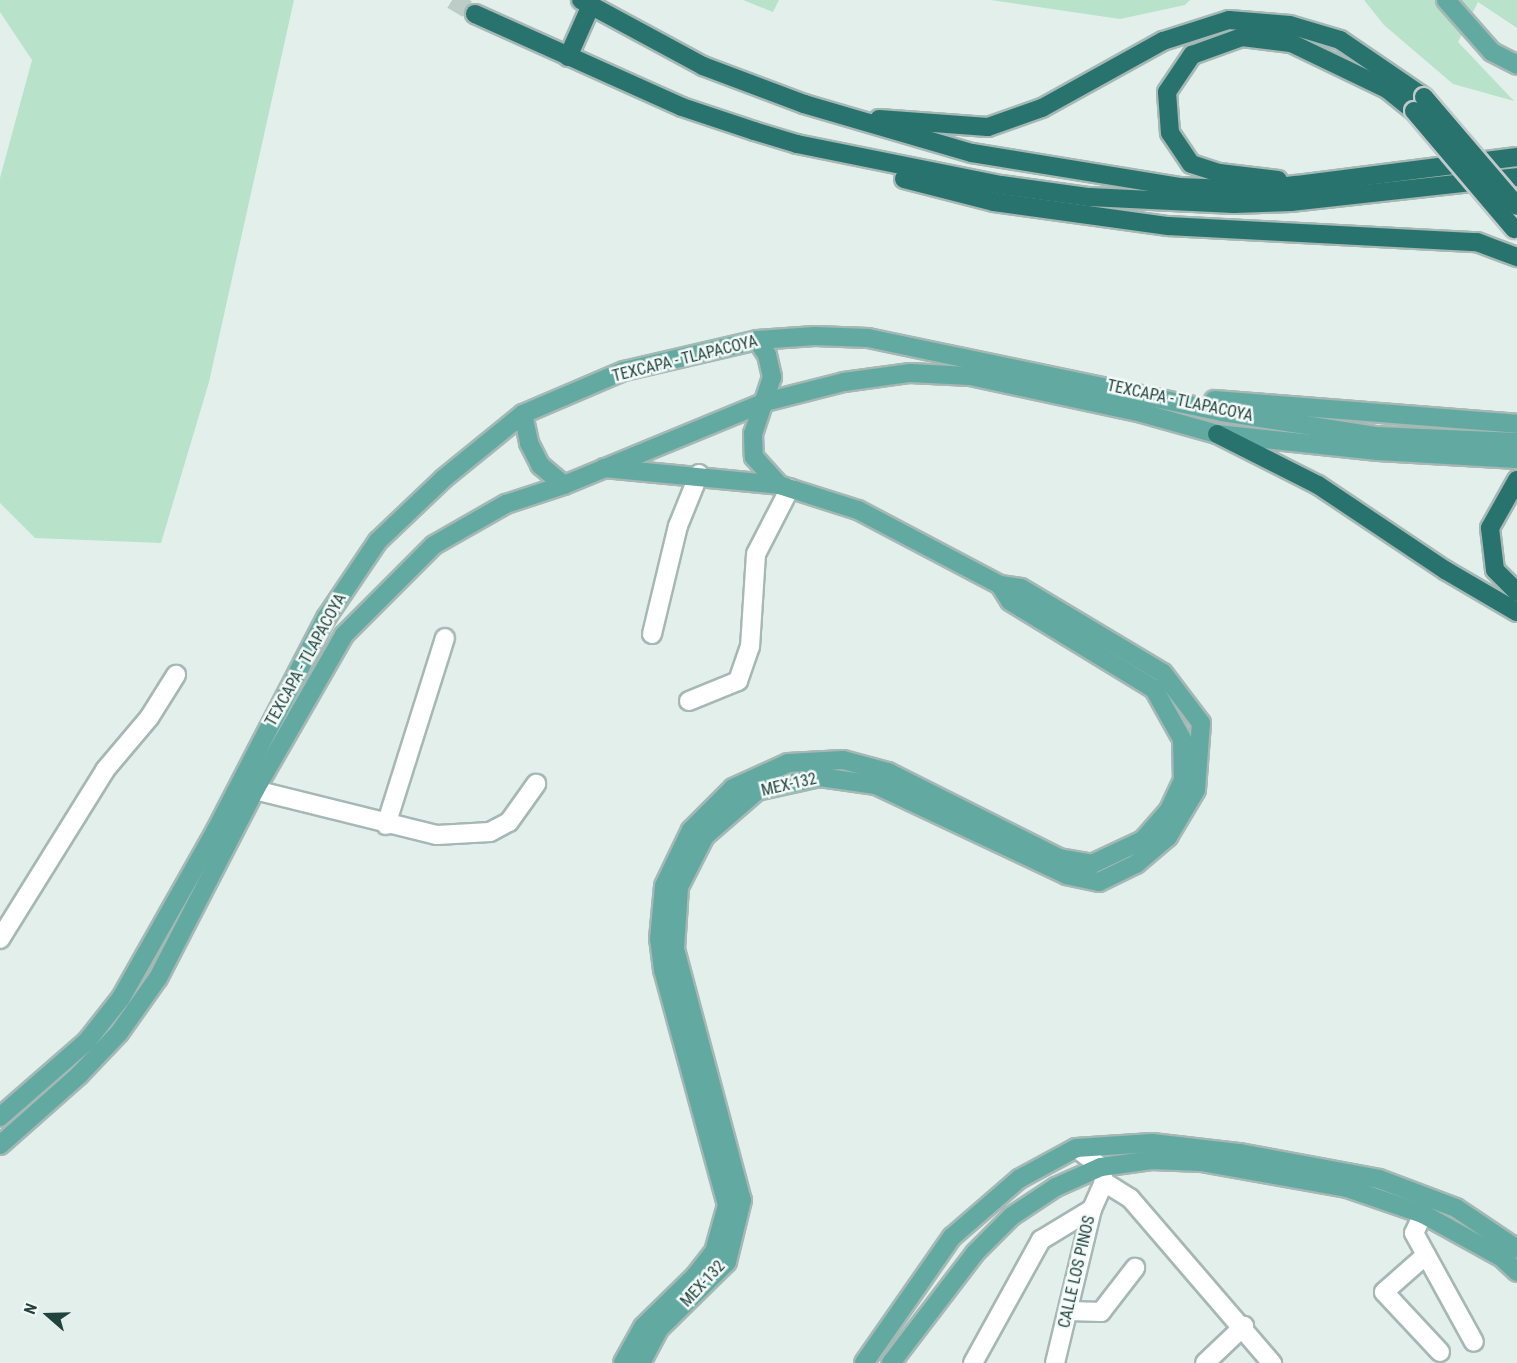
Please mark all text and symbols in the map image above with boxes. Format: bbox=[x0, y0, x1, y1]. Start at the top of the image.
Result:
street label: TEXCAPA - TLAPACOYA bbox=[610, 332, 760, 386]
street label: TEXCAPA - TLAPACOYA bbox=[1105, 376, 1255, 426]
street label: TEXCAPA - TLAPACOYA bbox=[261, 590, 351, 730]
street label: MEX-132 bbox=[759, 769, 819, 801]
street label: CALLE LOS PINOS bbox=[1055, 1214, 1099, 1330]
street label: MEX-132 bbox=[677, 1257, 729, 1311]
north arrow bbox=[18, 1285, 78, 1345]
text: N bbox=[20, 1301, 41, 1317]

